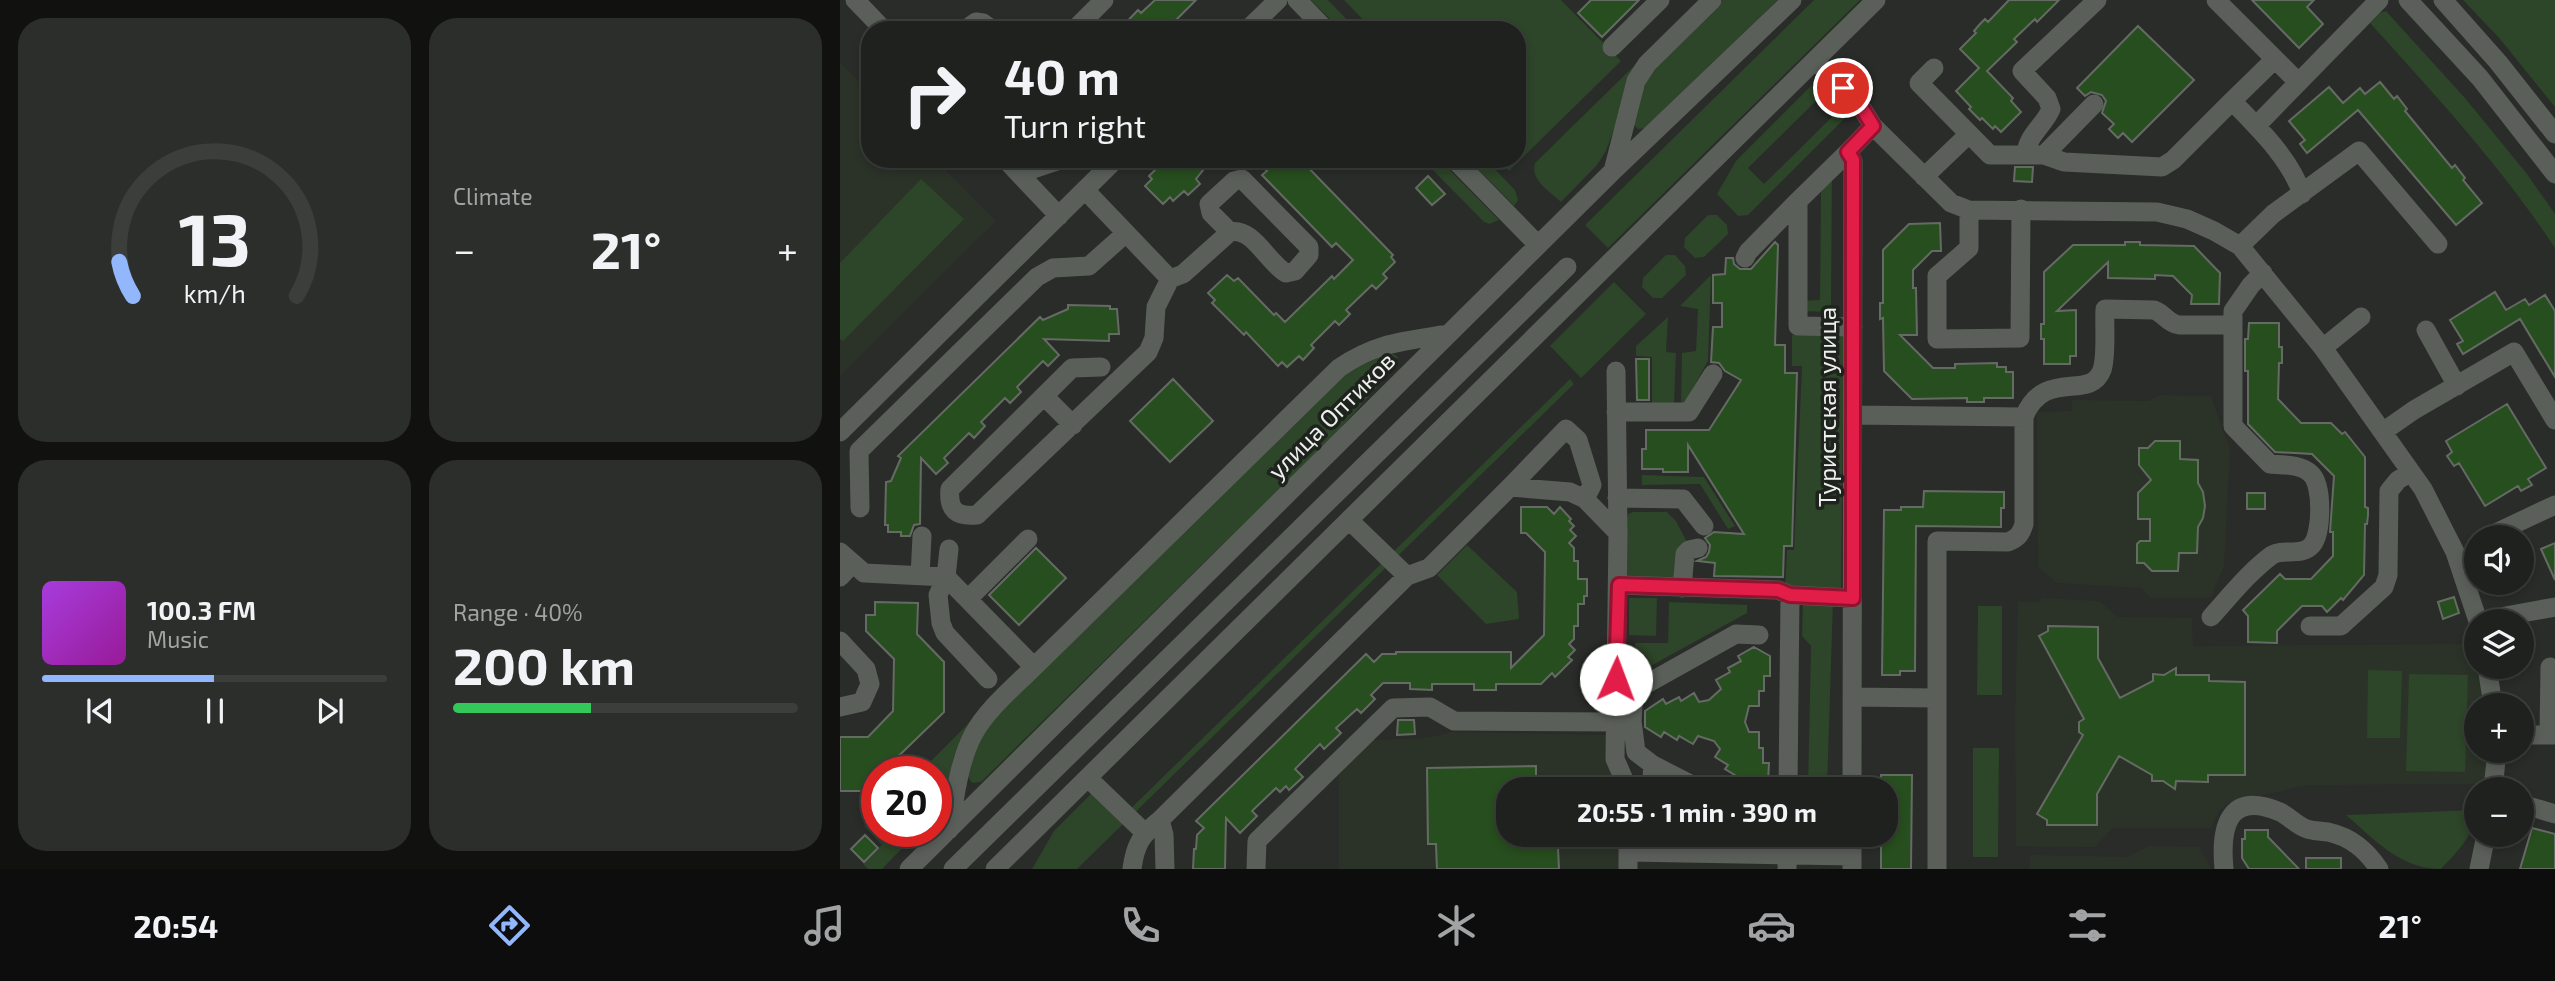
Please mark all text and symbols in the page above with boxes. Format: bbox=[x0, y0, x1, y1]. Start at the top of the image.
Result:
text: 40 m bbox=[1004, 46, 1120, 105]
icon: right bbox=[889, 49, 980, 140]
pin bbox=[1813, 58, 1873, 118]
icon: arrive bbox=[1824, 69, 1862, 107]
text: Turn right bbox=[1004, 106, 1146, 144]
text: Climate bbox=[453, 182, 533, 210]
text: 13 bbox=[178, 193, 251, 281]
text: 21° bbox=[591, 217, 661, 279]
text: − bbox=[453, 226, 475, 272]
text: + bbox=[777, 226, 798, 272]
text: km/h bbox=[183, 278, 246, 308]
street label: Туристская улица bbox=[1812, 307, 1842, 507]
street label: улица Оптиков bbox=[1261, 345, 1401, 485]
map controls bbox=[2464, 525, 2534, 847]
button: sound bbox=[2464, 525, 2534, 595]
text: 100.3 FM bbox=[147, 594, 256, 625]
text: Range · 40% bbox=[453, 598, 583, 626]
button: layers bbox=[2464, 609, 2534, 679]
text: Music bbox=[147, 625, 209, 653]
text: 200 km bbox=[453, 633, 635, 695]
position arrow bbox=[1579, 642, 1653, 716]
icon: previous bbox=[81, 692, 119, 730]
icon: pause bbox=[196, 692, 234, 730]
icon: next bbox=[311, 692, 349, 730]
button: + bbox=[2464, 693, 2534, 763]
speed limit sign: 20 bbox=[861, 756, 952, 847]
button: − bbox=[2464, 777, 2534, 847]
text: 20:55 · 1 min · 390 m bbox=[1577, 796, 1817, 827]
icon: directions bbox=[485, 901, 534, 950]
icon: music bbox=[800, 901, 849, 950]
icon: phone bbox=[1116, 901, 1165, 950]
icon: climate bbox=[1432, 901, 1481, 950]
icon: car bbox=[1747, 901, 1796, 950]
icon: filters bbox=[2063, 901, 2112, 950]
text: 20:54 bbox=[133, 906, 218, 944]
text: 21° bbox=[2378, 906, 2422, 944]

